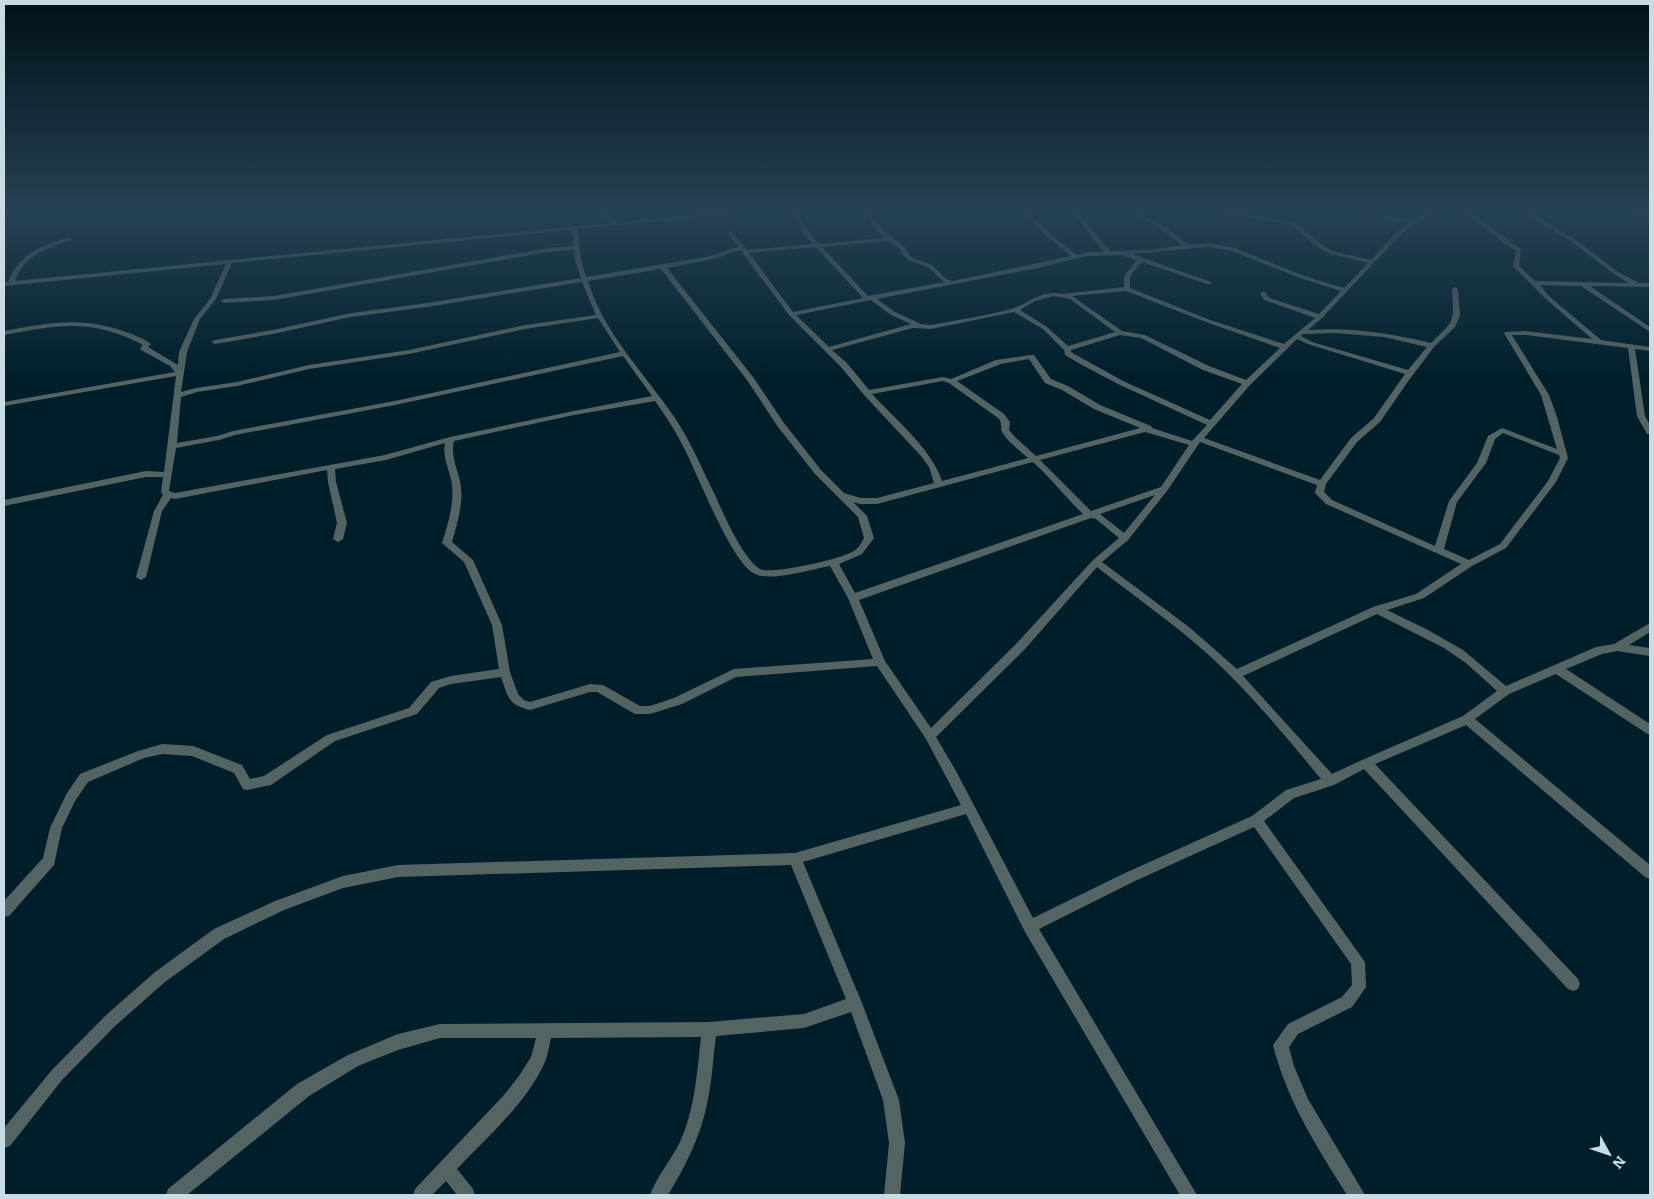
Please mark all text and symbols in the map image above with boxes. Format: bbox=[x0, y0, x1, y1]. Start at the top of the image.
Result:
north arrow bbox=[1584, 1129, 1634, 1179]
text: N bbox=[1608, 1152, 1631, 1174]

